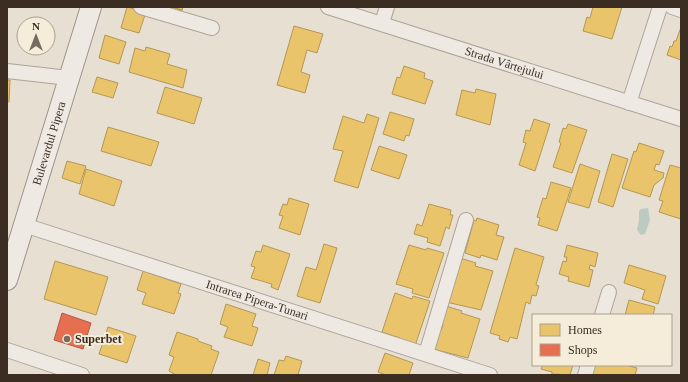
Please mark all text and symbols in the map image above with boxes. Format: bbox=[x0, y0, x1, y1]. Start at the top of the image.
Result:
north arrow bbox=[16, 16, 56, 56]
text: N bbox=[32, 20, 40, 32]
street label: Strada Vârtejului bbox=[463, 44, 546, 82]
street label: Bulevardul Pipera bbox=[30, 99, 69, 187]
street label: Intrarea Pipera-Tunari bbox=[204, 277, 311, 323]
legend bbox=[532, 314, 672, 366]
text: Homes bbox=[568, 323, 602, 337]
place label: Superbet bbox=[75, 332, 122, 346]
marker: Superbet bbox=[62, 334, 72, 344]
text: Shops bbox=[568, 343, 598, 357]

